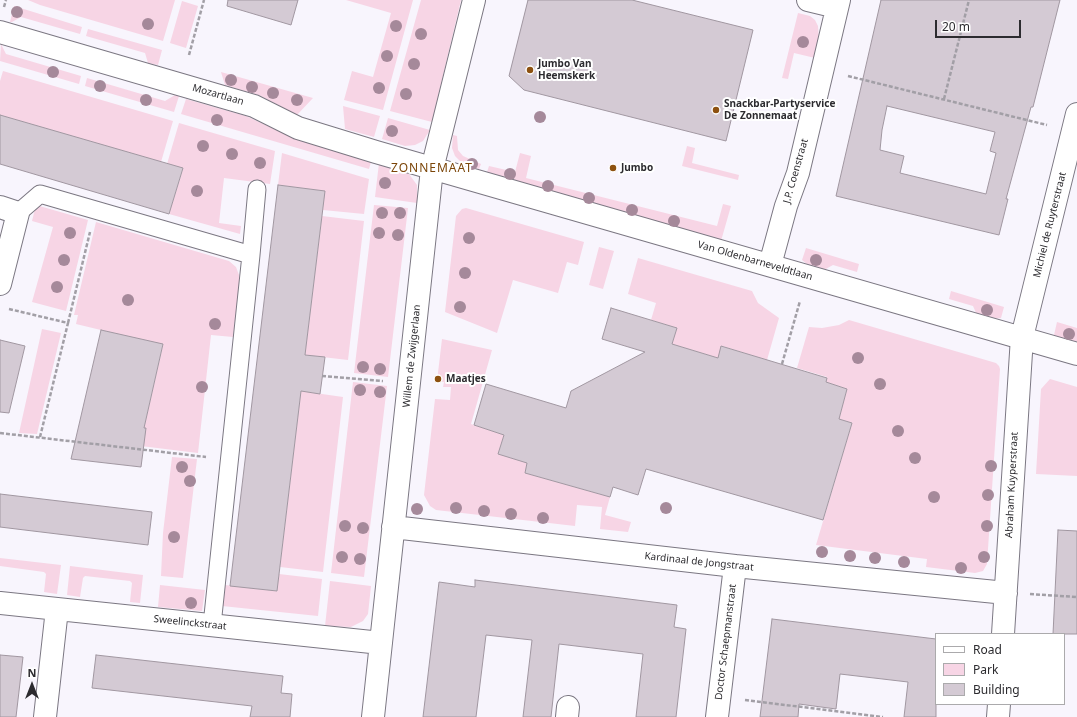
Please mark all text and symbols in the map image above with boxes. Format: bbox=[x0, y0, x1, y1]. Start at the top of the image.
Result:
scale bar bbox=[937, 12, 1023, 38]
text: 20 m bbox=[942, 18, 970, 35]
place label: Jumbo Van Heemskerk bbox=[538, 58, 595, 82]
marker: Jumbo Van Heemskerk bbox=[525, 65, 535, 75]
street label: Mozartlaan bbox=[191, 82, 245, 108]
place label: Snackbar-Partyservice De Zonnemaat bbox=[724, 98, 835, 122]
marker: Snackbar-Partyservice De Zonnemaat bbox=[711, 105, 721, 115]
street label: J.P. Coenstraat bbox=[781, 137, 811, 205]
district label: ZONNEMAAT bbox=[391, 162, 473, 176]
place label: Jumbo bbox=[621, 162, 653, 174]
marker: Jumbo bbox=[608, 163, 618, 173]
street label: Michiel de Ruyterstraat bbox=[1031, 171, 1069, 279]
street label: Van Oldenbarneveldtlaan bbox=[696, 239, 814, 283]
street label: Willem de Zwijgerlaan bbox=[401, 304, 423, 408]
place label: Maatjes bbox=[446, 373, 486, 385]
marker: Maatjes bbox=[433, 374, 443, 384]
street label: Abraham Kuyperstraat bbox=[1003, 432, 1021, 538]
street label: Kardinaal de Jongstraat bbox=[644, 550, 754, 574]
street label: Doctor Schaepmanstraat bbox=[713, 583, 739, 701]
street label: Sweelinckstraat bbox=[153, 613, 227, 633]
legend bbox=[935, 633, 1065, 705]
text: Road bbox=[973, 641, 1002, 658]
text: Park bbox=[973, 661, 998, 678]
north arrow bbox=[12, 665, 52, 705]
text: N bbox=[28, 665, 36, 680]
text: Building bbox=[973, 681, 1020, 698]

